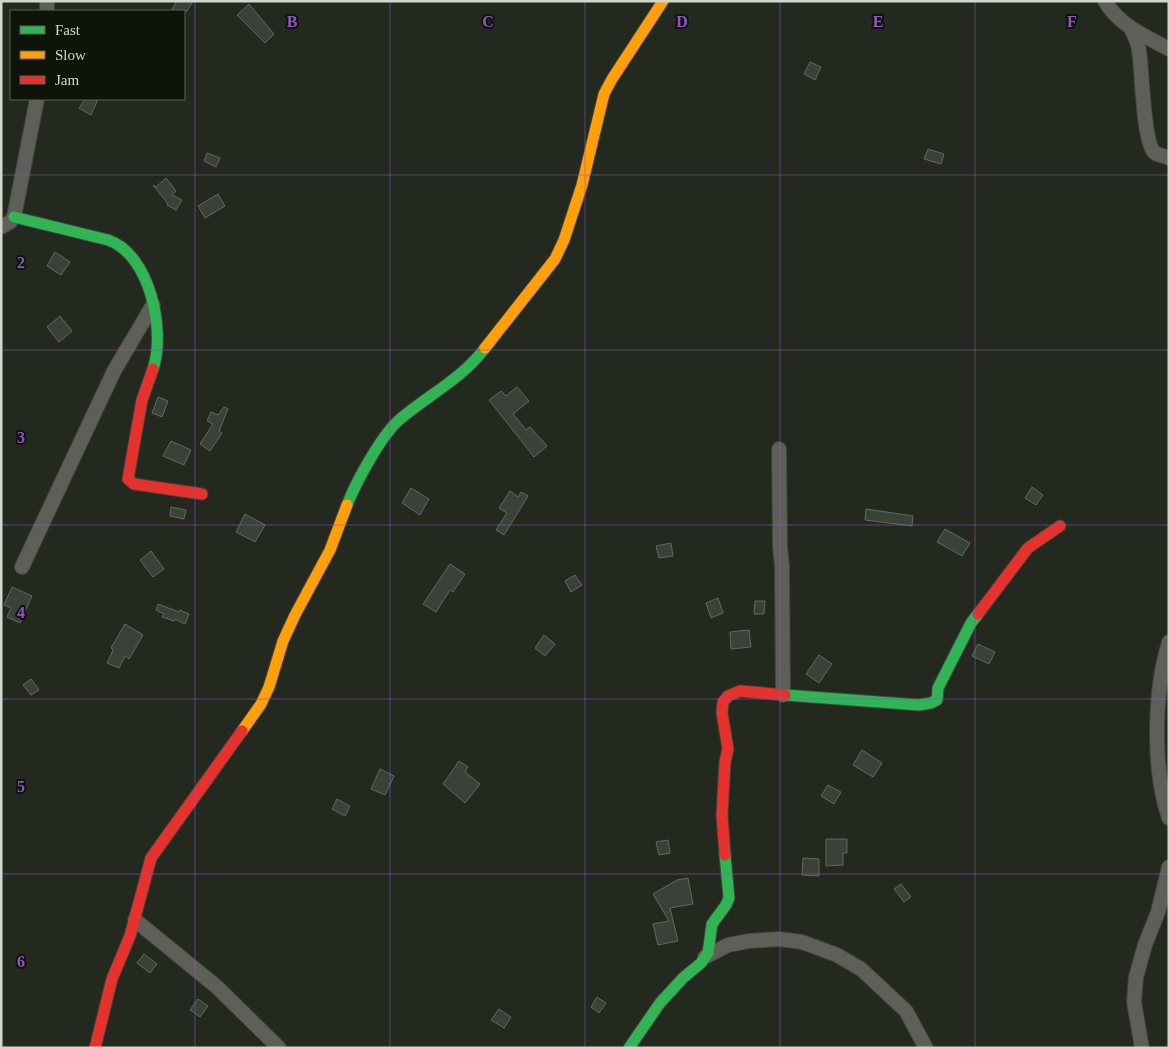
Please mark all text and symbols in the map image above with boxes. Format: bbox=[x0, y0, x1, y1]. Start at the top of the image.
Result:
legend bbox=[10, 10, 185, 100]
text: B bbox=[287, 13, 298, 30]
text: C bbox=[482, 13, 494, 30]
text: D bbox=[676, 13, 688, 30]
text: E bbox=[873, 13, 883, 30]
text: F bbox=[1067, 13, 1077, 30]
text: Fast bbox=[55, 22, 81, 38]
text: Slow bbox=[55, 47, 86, 63]
text: Jam bbox=[55, 72, 79, 88]
text: 2 bbox=[17, 254, 25, 271]
text: 3 bbox=[17, 429, 25, 446]
text: 4 bbox=[17, 604, 25, 621]
text: 5 bbox=[17, 778, 25, 795]
text: 6 bbox=[17, 953, 25, 970]

